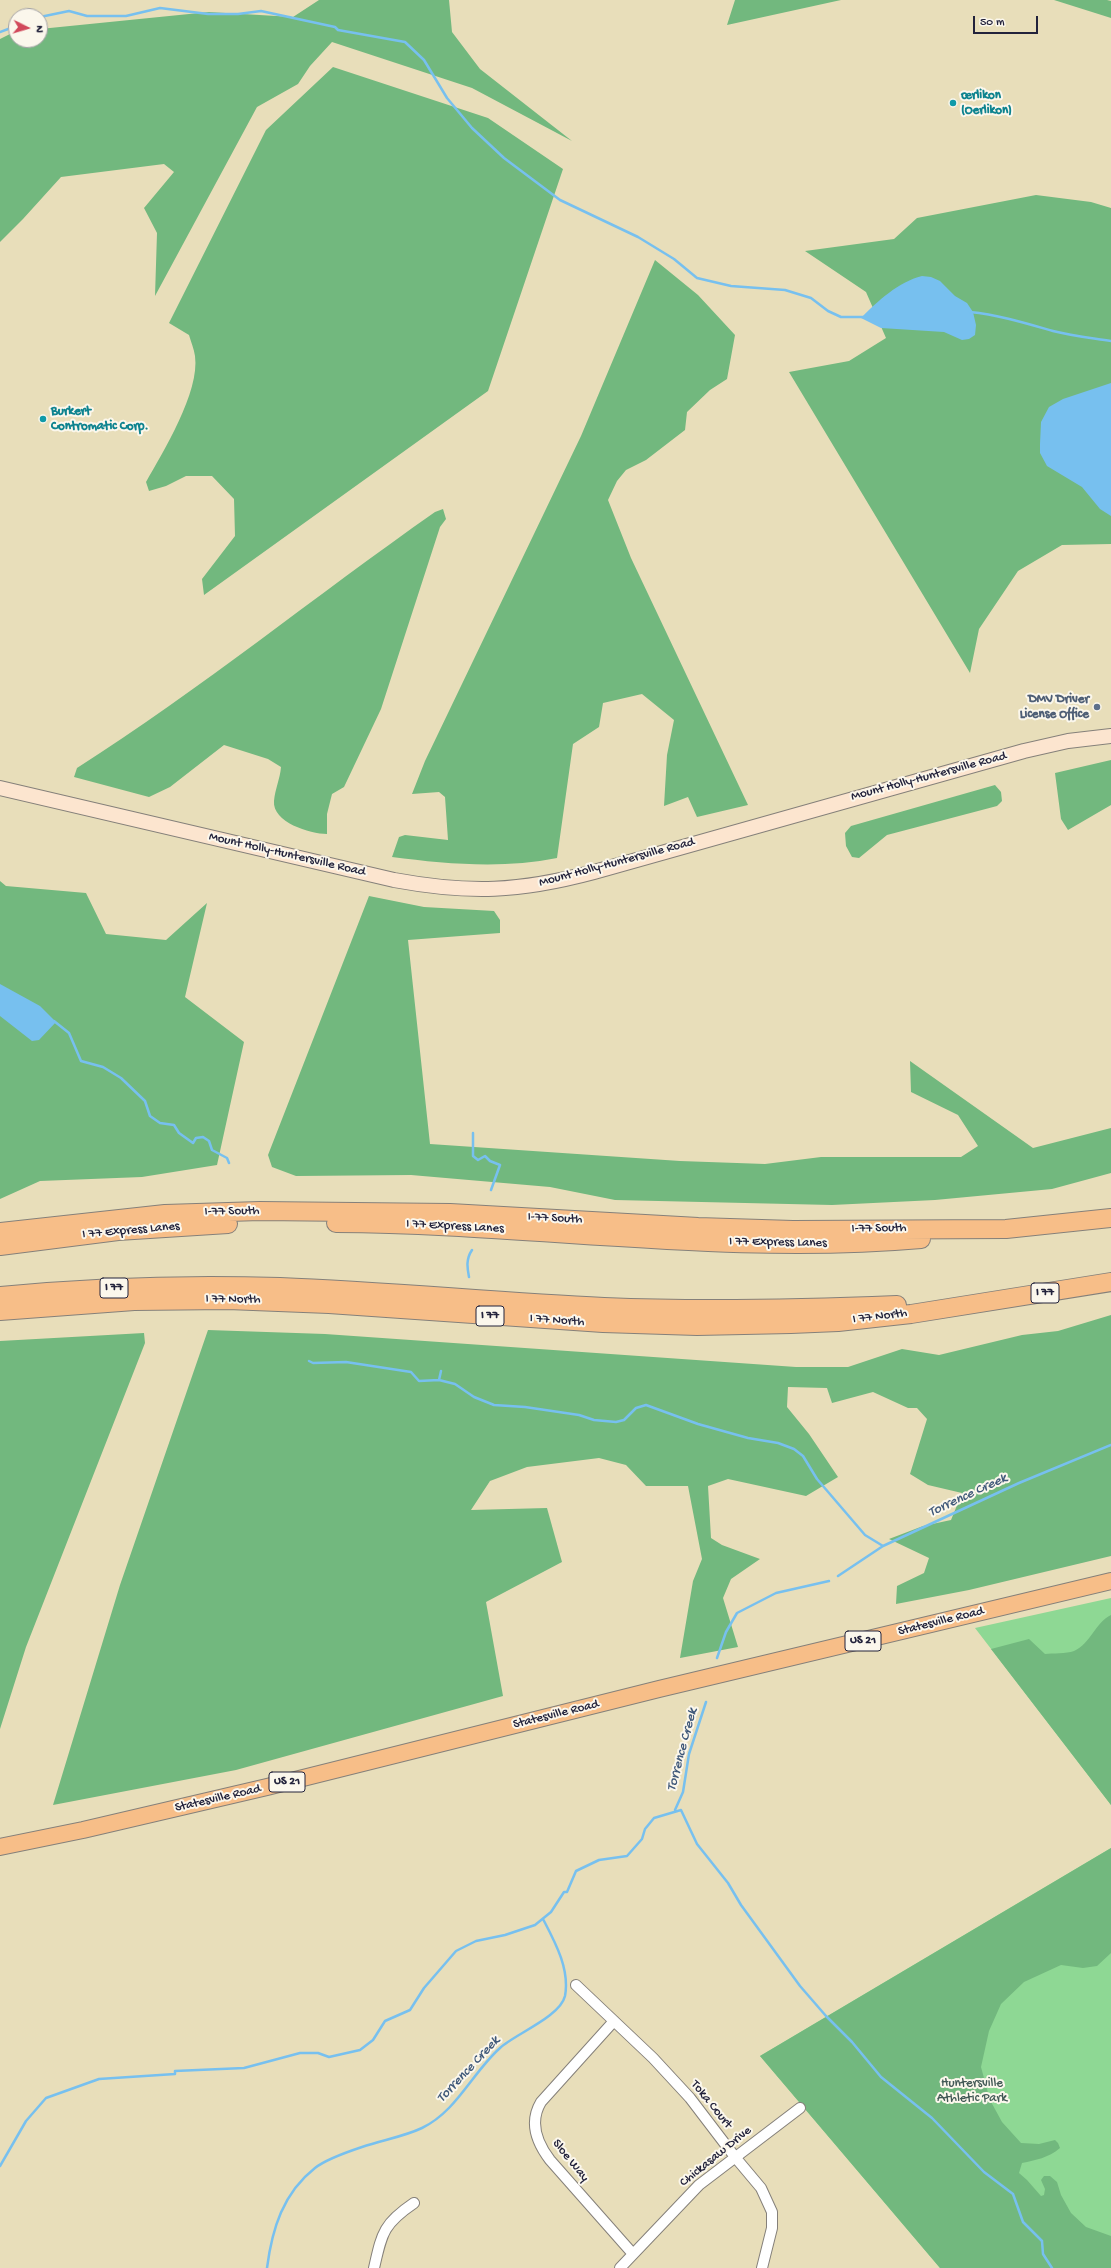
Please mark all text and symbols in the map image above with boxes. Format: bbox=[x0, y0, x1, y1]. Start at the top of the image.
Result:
north arrow bbox=[8, 8, 48, 48]
scale bar bbox=[975, 8, 1040, 34]
text: 50 m bbox=[980, 16, 1005, 30]
text: N bbox=[33, 25, 45, 33]
place label: œrlikon (Oerlikon) bbox=[961, 88, 1012, 119]
marker: œrlikon (Oerlikon) bbox=[948, 98, 958, 108]
place label: Burkert Contromatic Corp. bbox=[51, 404, 149, 435]
marker: Burkert Contromatic Corp. bbox=[38, 414, 48, 424]
place label: DMV Driver License Office bbox=[1020, 692, 1089, 723]
marker: DMV Driver License Office bbox=[1092, 702, 1102, 712]
street label: Mount Holly-Huntersville Road bbox=[850, 749, 1008, 805]
street label: Mount Holly-Huntersville Road bbox=[207, 829, 367, 881]
street label: Mount Holly-Huntersville Road bbox=[538, 835, 696, 891]
street label: I-77 South bbox=[204, 1204, 260, 1220]
street label: I-77 South bbox=[527, 1210, 583, 1228]
street label: I 77 Express Lanes bbox=[406, 1217, 504, 1237]
street label: I 77 Express Lanes bbox=[82, 1219, 180, 1243]
street label: I-77 South bbox=[851, 1221, 907, 1237]
street label: I 77 Express Lanes bbox=[729, 1234, 827, 1252]
road number: I 77 bbox=[100, 1278, 128, 1298]
road number: I 77 bbox=[1031, 1283, 1059, 1303]
street label: I 77 North bbox=[205, 1292, 261, 1308]
road number: I 77 bbox=[476, 1306, 504, 1326]
street label: I 77 North bbox=[852, 1306, 908, 1328]
street label: I 77 North bbox=[529, 1311, 585, 1331]
water label: Torrence Creek bbox=[926, 1470, 1010, 1522]
street label: Statesville Road bbox=[897, 1604, 985, 1640]
road number: US 21 bbox=[845, 1631, 881, 1651]
street label: Statesville Road bbox=[512, 1697, 600, 1733]
water label: Torrence Creek bbox=[664, 1707, 702, 1793]
road number: US 21 bbox=[269, 1772, 305, 1792]
street label: Statesville Road bbox=[173, 1782, 263, 1816]
water label: Torrence Creek bbox=[434, 2033, 504, 2107]
park label: Huntersville Athletic Park bbox=[937, 2076, 1007, 2107]
street label: Toka Court bbox=[687, 2078, 735, 2132]
street label: Chickasaw Drive bbox=[677, 2123, 755, 2191]
street label: Sloe Way bbox=[548, 2137, 592, 2185]

